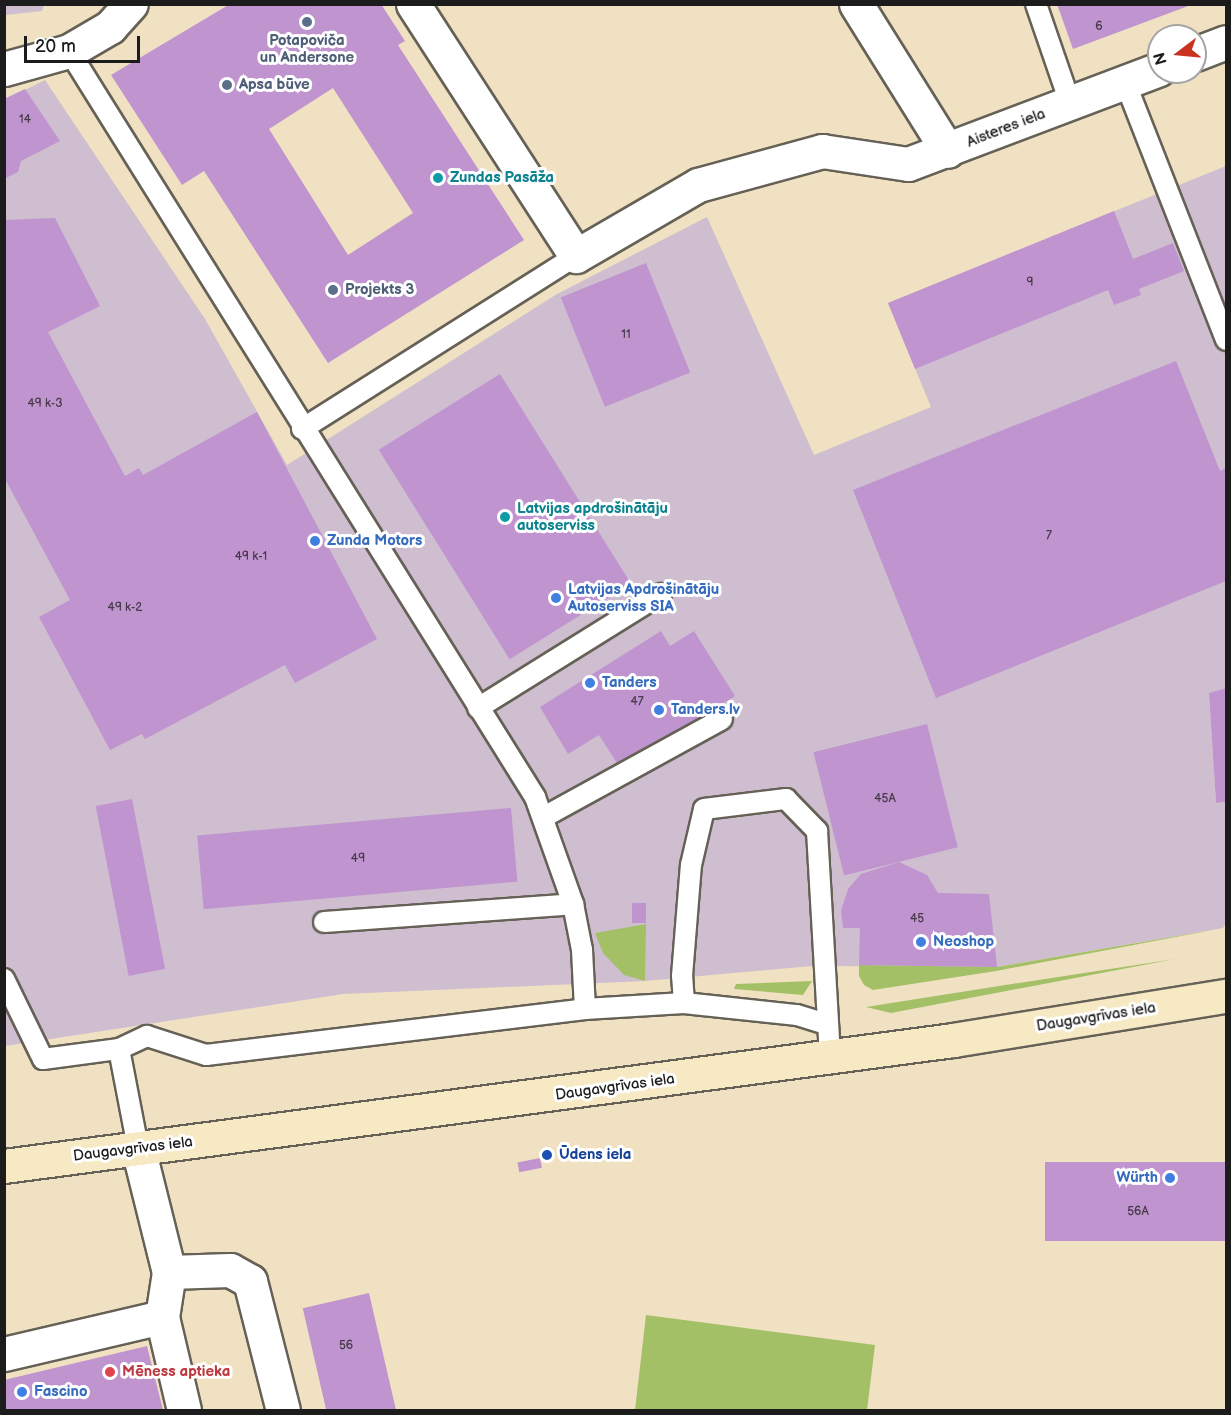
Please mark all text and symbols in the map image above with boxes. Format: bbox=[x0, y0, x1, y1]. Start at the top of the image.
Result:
marker: Potapoviča un Andersone bbox=[300, 15, 314, 29]
house number: 6 bbox=[1095, 20, 1103, 34]
scale bar bbox=[27, 24, 142, 62]
north arrow bbox=[1147, 24, 1207, 84]
place label: Potapoviča un Andersone bbox=[260, 31, 354, 66]
text: 20 m bbox=[35, 36, 76, 57]
text: N bbox=[1150, 50, 1172, 67]
place label: Apsa būve bbox=[239, 76, 310, 94]
marker: Apsa būve bbox=[220, 78, 234, 92]
street label: Aisteres iela bbox=[964, 105, 1048, 151]
house number: 14 bbox=[19, 113, 31, 127]
place label: Zundas Pasāža bbox=[450, 169, 554, 187]
marker: Zundas Pasāža bbox=[431, 171, 445, 185]
house number: 9 bbox=[1027, 276, 1033, 290]
place label: Projekts 3 bbox=[345, 281, 414, 299]
marker: Projekts 3 bbox=[326, 283, 340, 297]
house number: 11 bbox=[621, 328, 631, 342]
house number: 49 k-3 bbox=[27, 397, 63, 411]
place label: Latvijas apdrošinātāju autoserviss bbox=[517, 499, 668, 534]
marker: Latvijas apdrošinātāju autoserviss bbox=[498, 510, 512, 524]
house number: 7 bbox=[1046, 529, 1052, 543]
place label: Zunda Motors bbox=[327, 532, 422, 550]
marker: Zunda Motors bbox=[308, 534, 322, 548]
house number: 49 k-1 bbox=[235, 550, 267, 564]
place label: Latvijas Apdrošinātāju Autoserviss SIA bbox=[568, 580, 719, 615]
marker: Latvijas Apdrošinātāju Autoserviss SIA bbox=[549, 591, 563, 605]
house number: 49 k-2 bbox=[108, 601, 142, 615]
place label: Tanders bbox=[602, 674, 657, 692]
marker: Tanders bbox=[583, 676, 597, 690]
house number: 47 bbox=[630, 695, 644, 709]
place label: Tanders.lv bbox=[671, 701, 740, 719]
marker: Tanders.lv bbox=[652, 703, 666, 717]
house number: 45A bbox=[874, 792, 896, 806]
house number: 49 bbox=[351, 852, 365, 866]
house number: 45 bbox=[910, 912, 924, 926]
place label: Neoshop bbox=[933, 933, 994, 951]
marker: Neoshop bbox=[914, 935, 928, 949]
street label: Daugavgrīvas iela bbox=[1035, 999, 1157, 1035]
street label: Daugavgrīvas iela bbox=[554, 1070, 676, 1104]
street label: Daugavgrīvas iela bbox=[72, 1133, 194, 1165]
place label: Ūdens iela bbox=[559, 1146, 631, 1164]
marker: Ūdens iela bbox=[540, 1148, 554, 1162]
place label: Würth bbox=[1116, 1169, 1158, 1187]
marker: Würth bbox=[1163, 1171, 1177, 1185]
house number: 56A bbox=[1127, 1205, 1149, 1219]
house number: 56 bbox=[339, 1339, 353, 1353]
place label: Mēness aptieka bbox=[122, 1363, 230, 1381]
marker: Mēness aptieka bbox=[103, 1365, 117, 1379]
place label: Fascino bbox=[34, 1383, 87, 1401]
marker: Fascino bbox=[15, 1385, 29, 1399]

